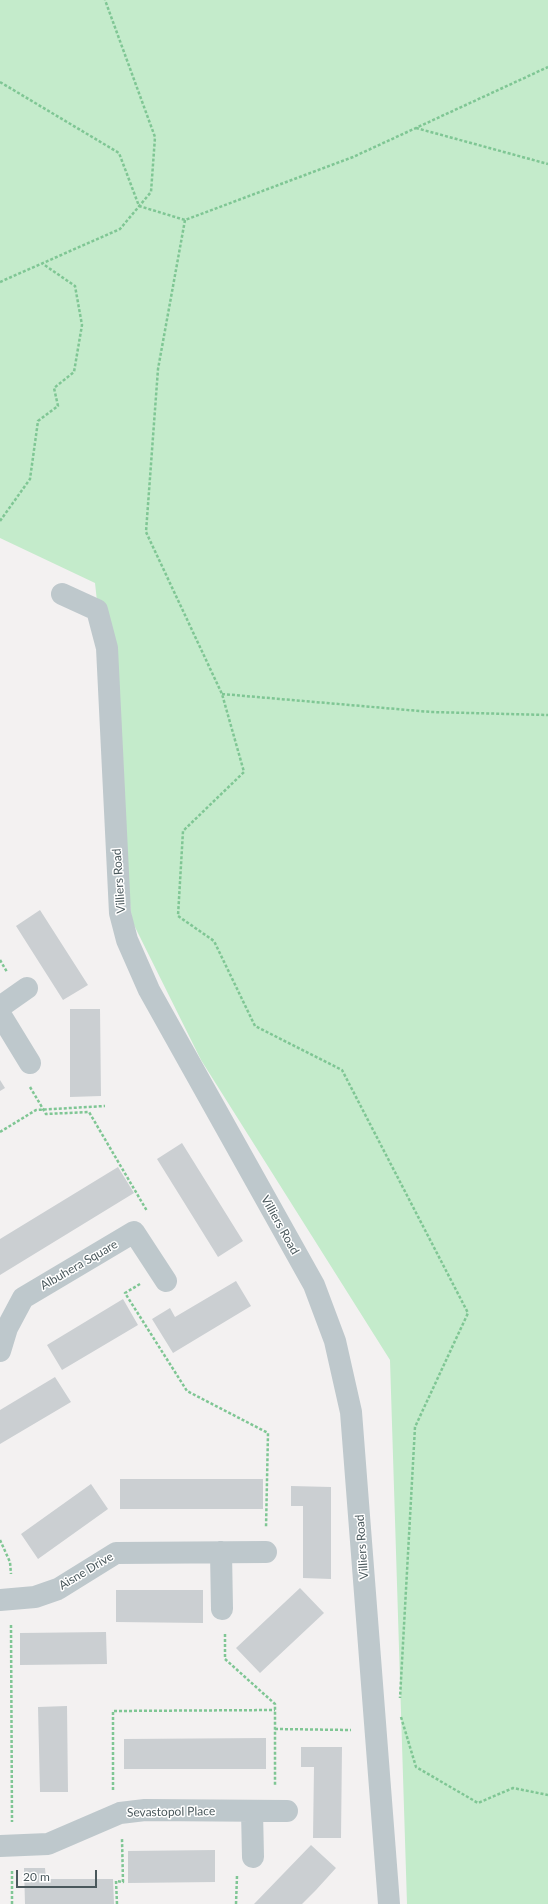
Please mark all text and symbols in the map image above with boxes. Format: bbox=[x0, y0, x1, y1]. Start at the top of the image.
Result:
street label: Villiers Road bbox=[110, 848, 128, 914]
street label: Villiers Road bbox=[258, 1193, 302, 1257]
street label: Albuhera Square bbox=[38, 1237, 120, 1293]
street label: Villiers Road bbox=[353, 1514, 371, 1580]
street label: Aisne Drive bbox=[56, 1549, 116, 1593]
street label: Sevastopol Place bbox=[127, 1804, 215, 1820]
scale bar bbox=[18, 1862, 99, 1888]
text: 20 m bbox=[23, 1869, 50, 1884]

